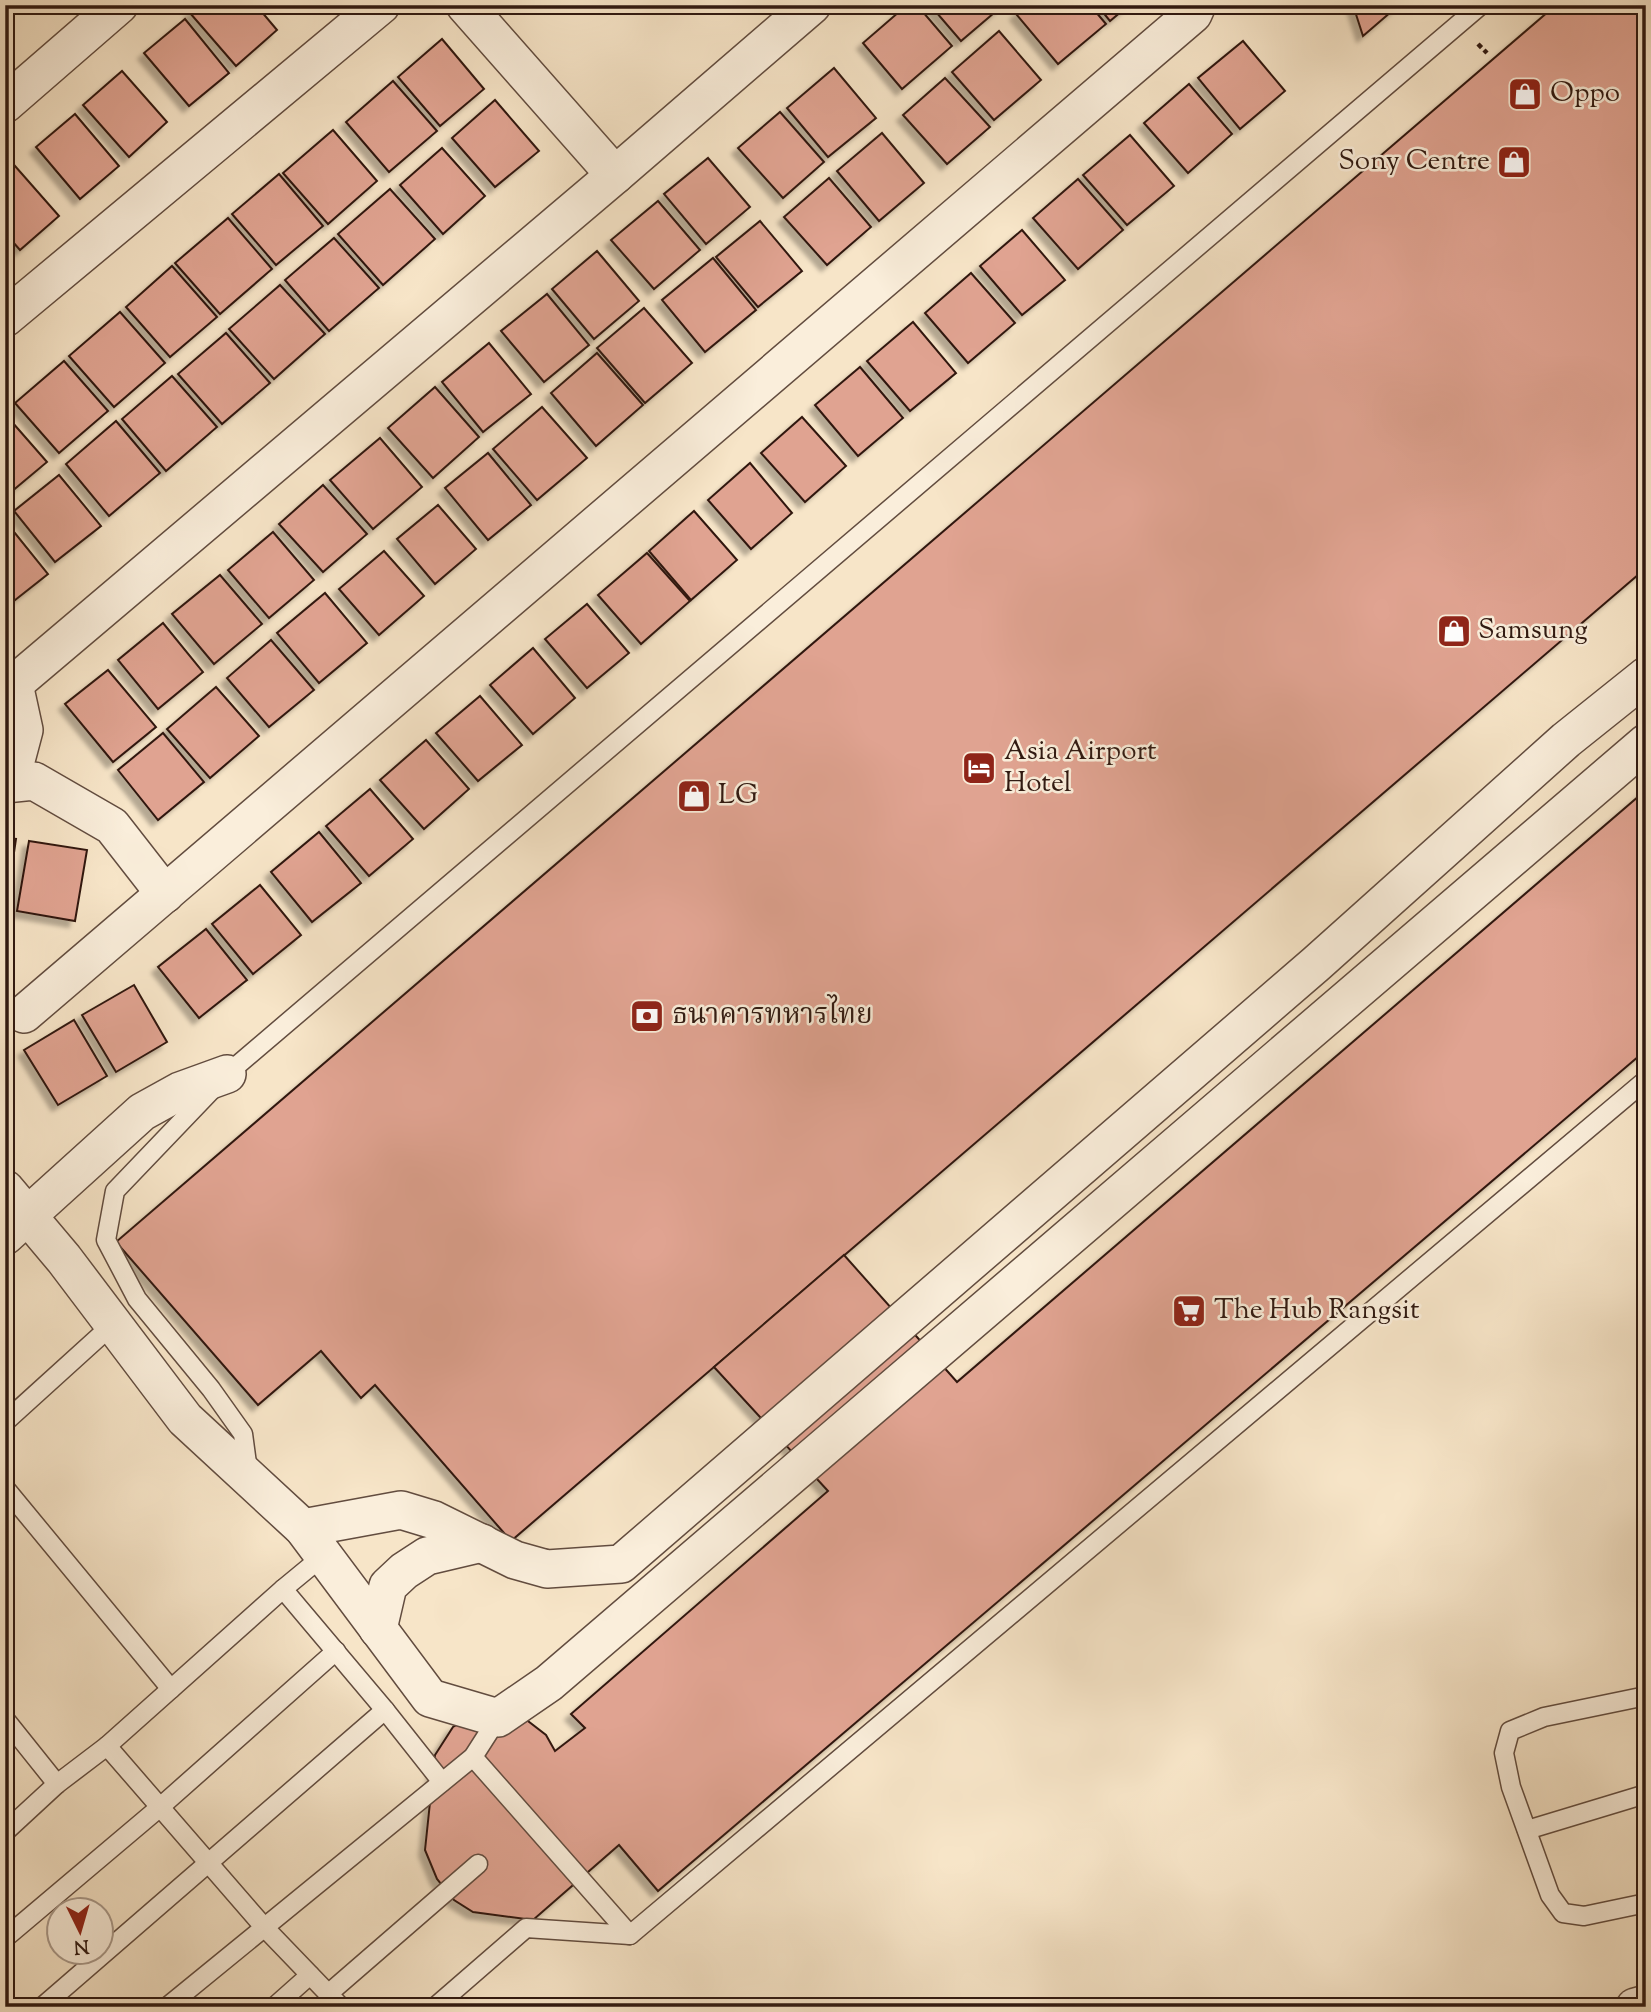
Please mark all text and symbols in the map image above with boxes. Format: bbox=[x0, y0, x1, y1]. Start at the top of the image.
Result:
place label: Oppo bbox=[1550, 74, 1620, 114]
shop icon: Oppo bbox=[1506, 75, 1544, 113]
place label: Sony Centre bbox=[1338, 142, 1490, 182]
shop icon: Sony Centre bbox=[1495, 143, 1533, 181]
place label: Samsung bbox=[1478, 611, 1588, 651]
shop icon: Samsung bbox=[1435, 612, 1473, 650]
place label: Asia Airport Hotel bbox=[1004, 732, 1157, 804]
hotel icon: Asia Airport Hotel bbox=[960, 749, 998, 787]
place label: LG bbox=[718, 776, 758, 816]
shop icon: LG bbox=[675, 777, 713, 815]
place label: ธนาคารทหารไทย bbox=[672, 994, 873, 1036]
bank icon: ธนาคารทหารไทย bbox=[628, 997, 666, 1035]
place label: The Hub Rangsit bbox=[1214, 1291, 1420, 1331]
supermarket icon: The Hub Rangsit bbox=[1170, 1292, 1208, 1330]
north arrow bbox=[46, 1896, 116, 1966]
text: N bbox=[73, 1931, 90, 1960]

